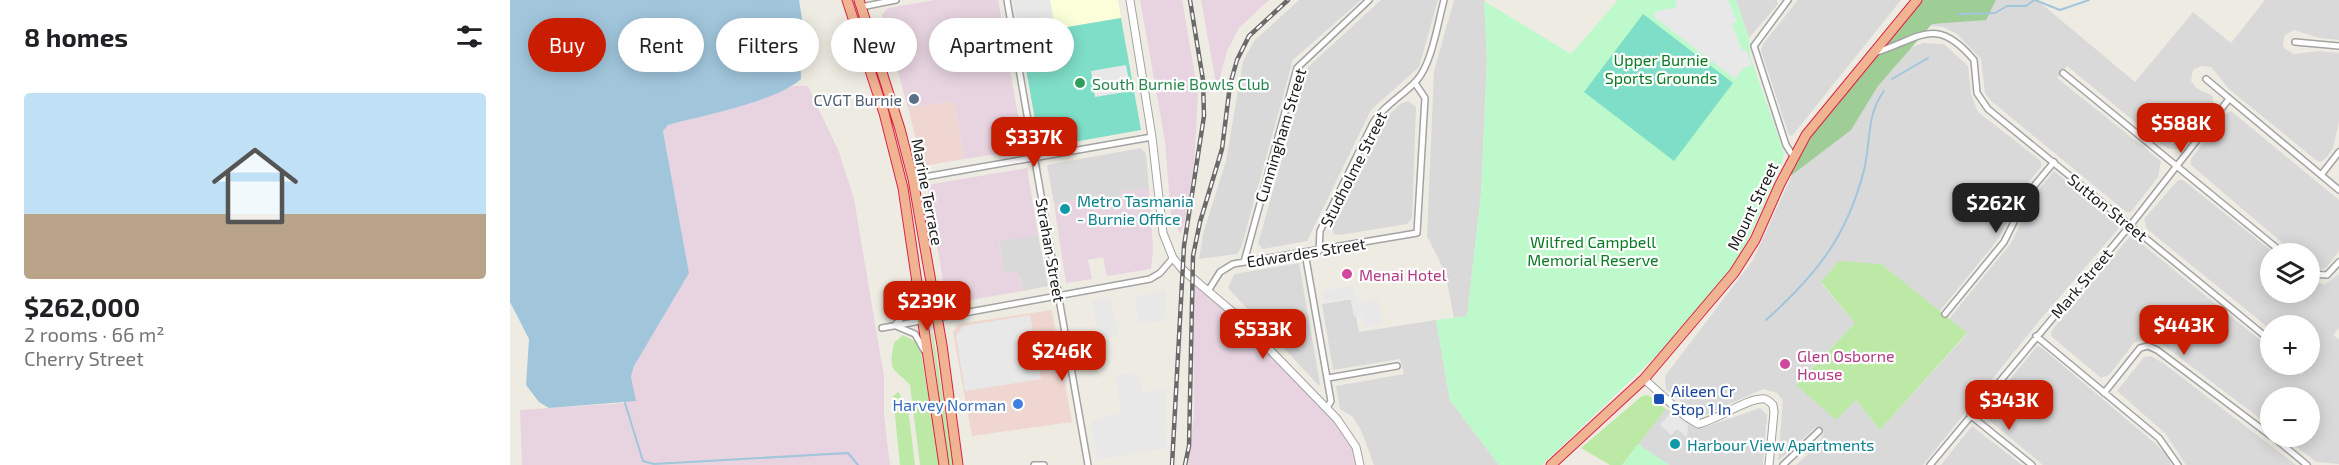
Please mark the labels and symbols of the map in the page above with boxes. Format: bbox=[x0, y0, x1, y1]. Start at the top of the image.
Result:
park label: Upper Burnie Sports Grounds bbox=[1605, 50, 1717, 87]
street label: Cunningham Street bbox=[1251, 66, 1309, 204]
place label: South Burnie Bowls Club bbox=[1092, 74, 1270, 93]
marker: South Burnie Bowls Club bbox=[1073, 76, 1087, 90]
place label: CVGT Burnie bbox=[813, 90, 902, 109]
marker: CVGT Burnie bbox=[907, 92, 921, 106]
pin: $588K bbox=[2139, 103, 2223, 154]
street label: Studholme Street bbox=[1316, 108, 1390, 230]
pin: $337K bbox=[992, 117, 1076, 168]
street label: Marine Terrace bbox=[908, 137, 948, 247]
street label: Mount Street bbox=[1722, 159, 1782, 253]
street label: Sutton Street bbox=[2064, 169, 2152, 245]
pin: $262K bbox=[1954, 183, 2038, 234]
place label: Metro Tasmania - Burnie Office bbox=[1077, 191, 1194, 228]
street label: Strahan Street bbox=[1032, 196, 1070, 304]
marker: Metro Tasmania - Burnie Office bbox=[1058, 202, 1072, 216]
park label: Wilfred Campbell Memorial Reserve bbox=[1527, 232, 1659, 269]
street label: Edwardes Street bbox=[1245, 233, 1367, 271]
street label: Mark Street bbox=[2046, 244, 2116, 322]
place label: Menai Hotel bbox=[1359, 265, 1447, 284]
marker: Menai Hotel bbox=[1340, 267, 1354, 281]
pin: $239K bbox=[885, 281, 969, 332]
pin: $443K bbox=[2142, 305, 2226, 356]
pin: $533K bbox=[1221, 309, 1305, 360]
pin: $246K bbox=[1020, 331, 1104, 382]
place label: Glen Osborne House bbox=[1797, 346, 1895, 383]
marker: Glen Osborne House bbox=[1778, 357, 1792, 371]
pin: $343K bbox=[1967, 380, 2051, 431]
place label: Aileen Cr Stop 1 In bbox=[1671, 381, 1736, 418]
marker: Aileen Cr Stop 1 In bbox=[1652, 392, 1666, 406]
place label: Harvey Norman bbox=[893, 395, 1006, 414]
marker: Harvey Norman bbox=[1011, 397, 1025, 411]
place label: Harbour View Apartments bbox=[1687, 435, 1875, 454]
marker: Harbour View Apartments bbox=[1668, 437, 1682, 451]

